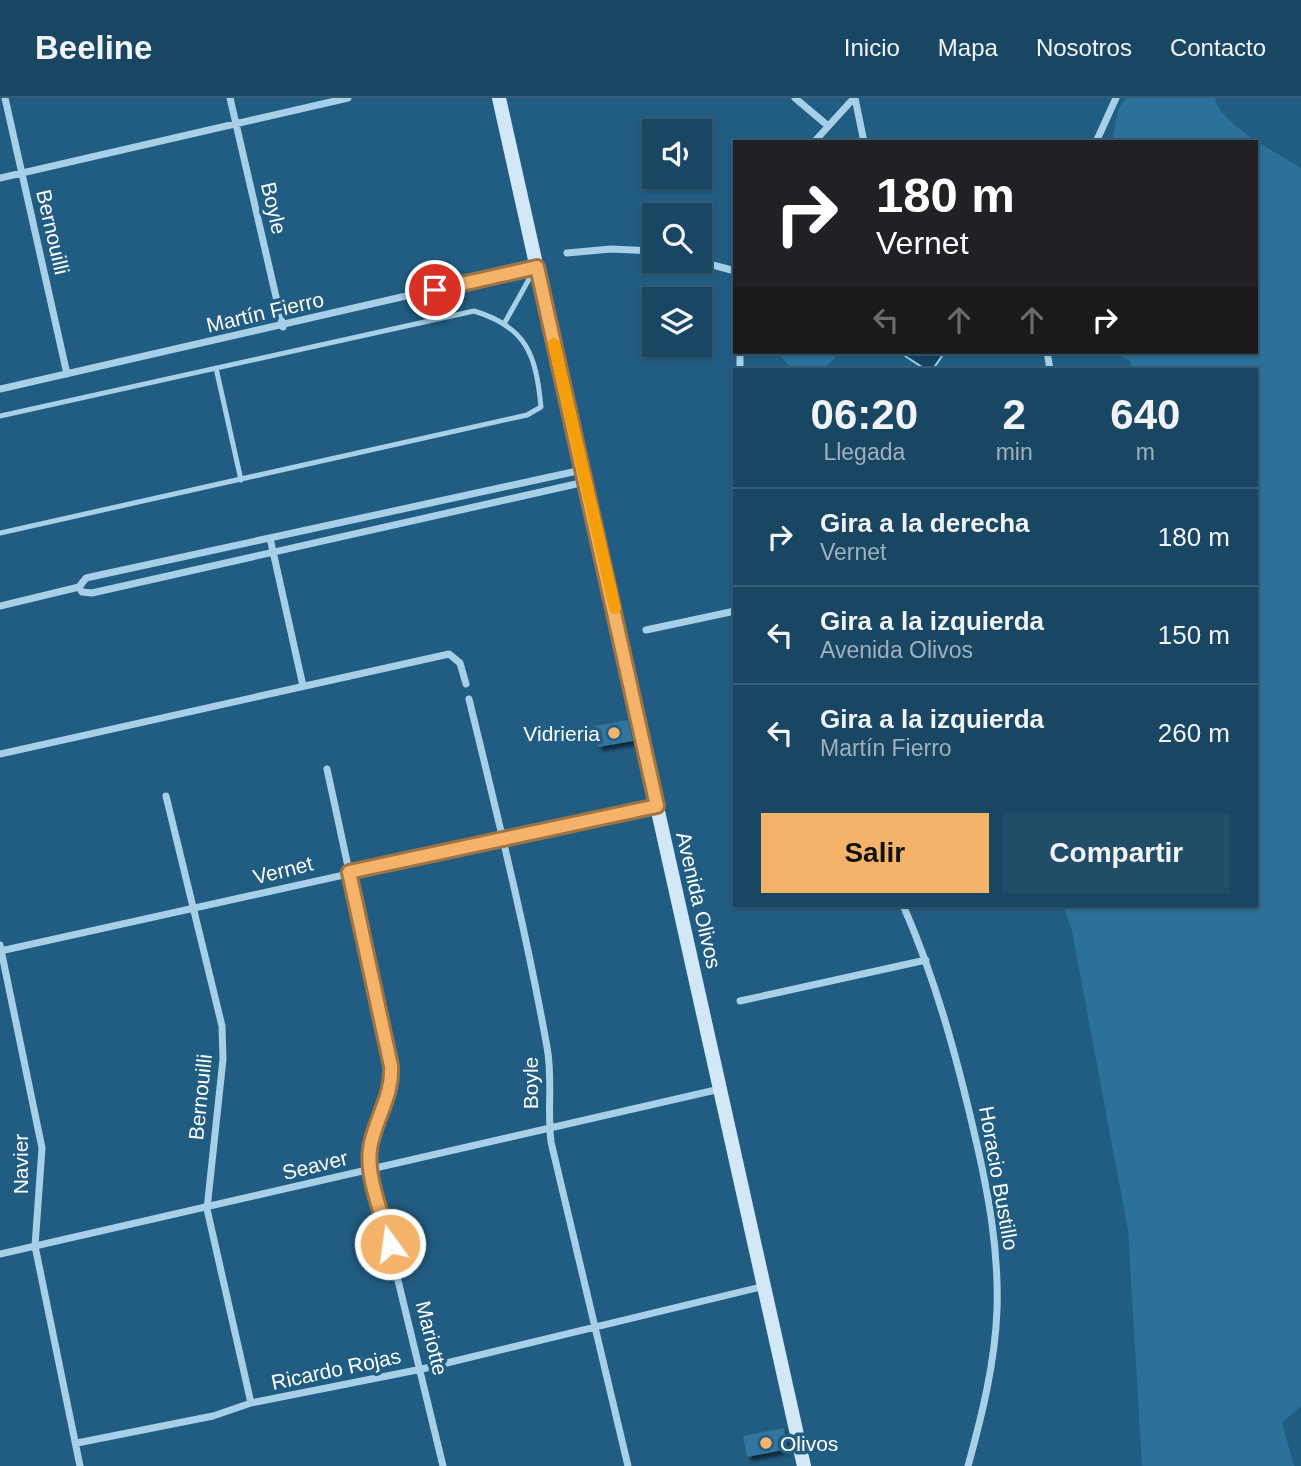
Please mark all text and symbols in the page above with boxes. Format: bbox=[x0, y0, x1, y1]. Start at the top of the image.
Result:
text: Beeline bbox=[35, 29, 152, 66]
text: Inicio bbox=[844, 34, 900, 61]
text: Mapa bbox=[938, 34, 998, 61]
text: Nosotros bbox=[1036, 34, 1132, 61]
text: Contacto bbox=[1170, 34, 1266, 61]
map controls bbox=[642, 119, 712, 357]
button: sound bbox=[642, 119, 712, 189]
icon: right bbox=[761, 168, 852, 259]
text: 180 m bbox=[876, 168, 1015, 222]
street label: Boyle bbox=[257, 180, 291, 236]
street label: Bernouilli bbox=[32, 187, 74, 277]
button: search bbox=[642, 203, 712, 273]
text: Vernet bbox=[876, 225, 969, 261]
pin bbox=[405, 260, 465, 320]
icon: arrive bbox=[416, 271, 454, 309]
street label: Martín Fierro bbox=[204, 287, 326, 337]
button: layers bbox=[642, 287, 712, 357]
icon: left bbox=[867, 301, 905, 339]
icon: ahead bbox=[940, 301, 978, 339]
icon: ahead bbox=[1013, 301, 1051, 339]
icon: right bbox=[1086, 301, 1124, 339]
text: 06:20 bbox=[811, 391, 918, 438]
text: 2 bbox=[1002, 391, 1026, 438]
text: 640 bbox=[1110, 391, 1180, 438]
text: Llegada bbox=[823, 439, 905, 465]
text: min bbox=[996, 439, 1033, 465]
text: m bbox=[1136, 439, 1155, 465]
text: Gira a la derecha bbox=[820, 508, 1030, 538]
icon: right bbox=[761, 518, 799, 556]
text: 180 m bbox=[1158, 522, 1230, 552]
text: Vernet bbox=[820, 539, 887, 565]
text: Gira a la izquierda bbox=[820, 606, 1044, 636]
icon: left bbox=[761, 616, 799, 654]
text: 150 m bbox=[1158, 620, 1230, 650]
text: Avenida Olivos bbox=[820, 637, 973, 663]
text: Gira a la izquierda bbox=[820, 704, 1044, 734]
icon: left bbox=[761, 714, 799, 752]
text: 260 m bbox=[1158, 718, 1230, 748]
place label: Vidrieria bbox=[523, 722, 600, 745]
marker: Vidrieria bbox=[606, 725, 622, 741]
text: Martín Fierro bbox=[820, 735, 952, 761]
button: Salir bbox=[761, 813, 989, 893]
button: Compartir bbox=[1003, 813, 1230, 893]
street label: Avenida Olivos bbox=[672, 829, 726, 971]
street label: Vernet bbox=[251, 851, 315, 889]
street label: Bernouilli bbox=[184, 1053, 216, 1141]
street label: Boyle bbox=[519, 1057, 542, 1109]
street label: Horacio Bustillo bbox=[975, 1104, 1023, 1252]
street label: Navier bbox=[9, 1134, 32, 1194]
street label: Seaver bbox=[280, 1146, 350, 1184]
position arrow bbox=[353, 1207, 427, 1281]
street label: Mariotte bbox=[412, 1298, 452, 1378]
street label: Ricardo Rojas bbox=[269, 1344, 403, 1394]
place label: Olivos bbox=[780, 1432, 838, 1455]
marker: Olivos bbox=[758, 1435, 774, 1451]

